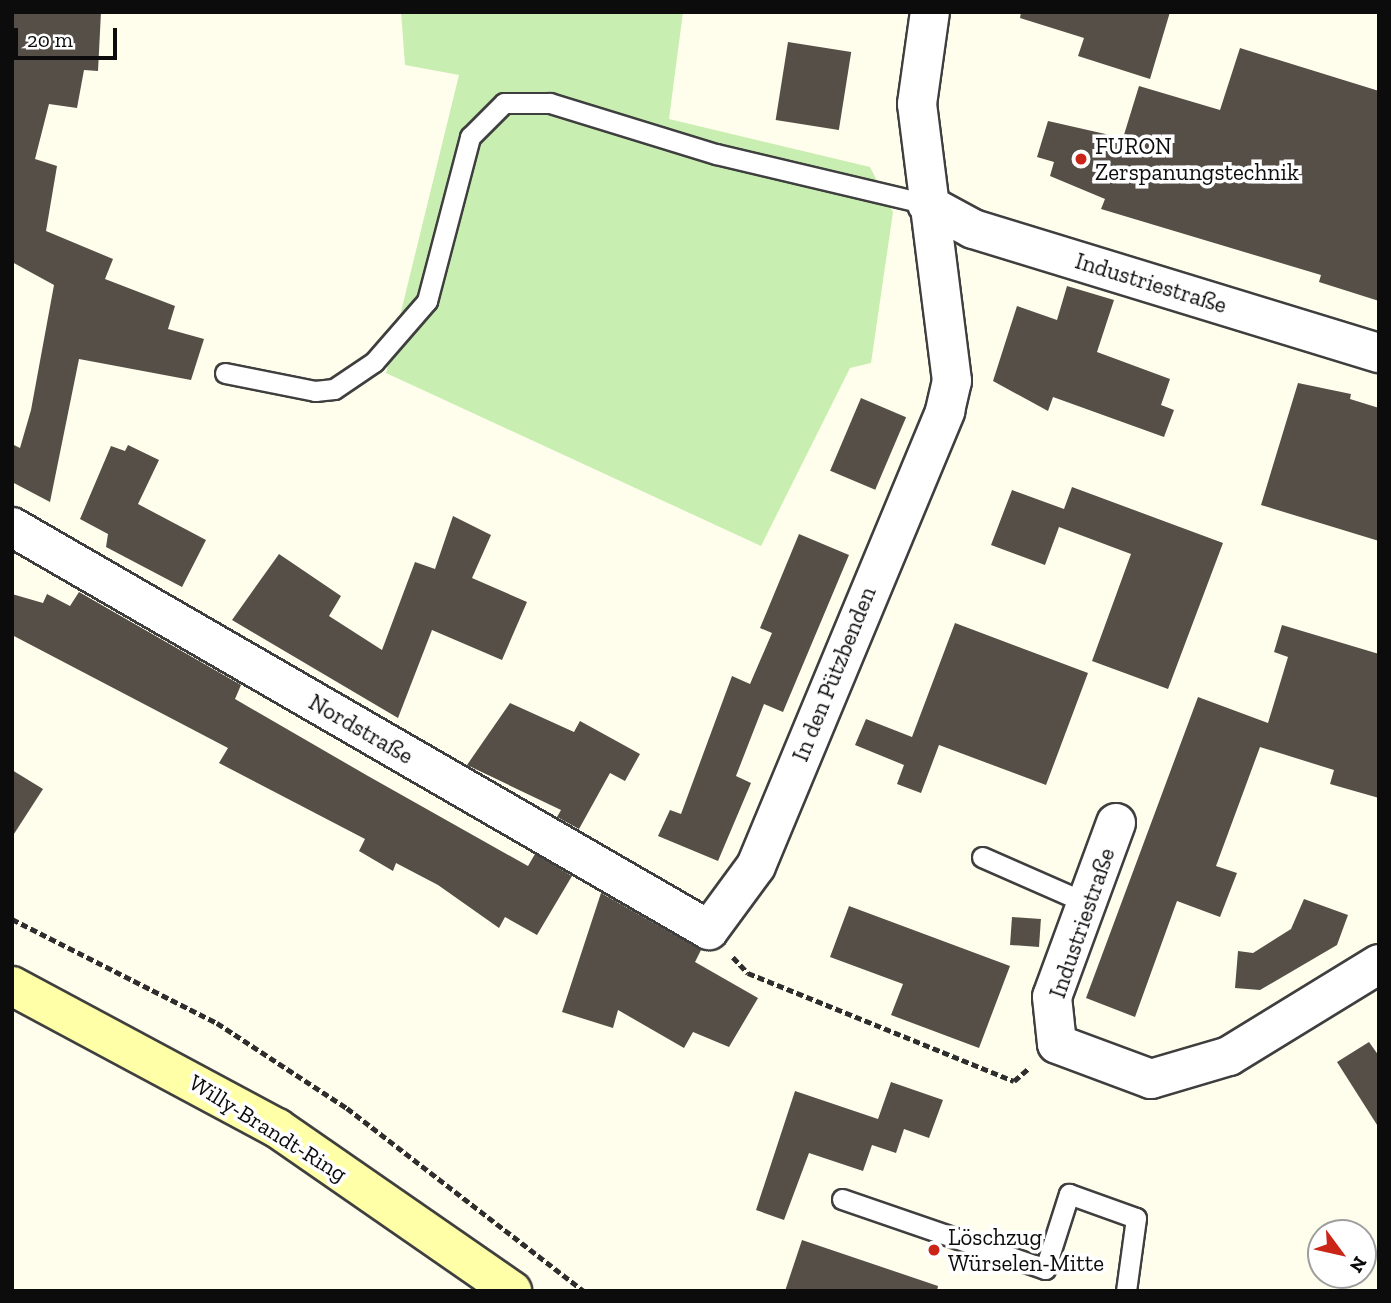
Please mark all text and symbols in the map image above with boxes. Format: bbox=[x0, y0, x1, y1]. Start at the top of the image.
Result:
scale bar bbox=[18, 14, 121, 58]
text: 20 m bbox=[27, 27, 73, 52]
place label: FURON Zerspanungstechnik bbox=[1095, 132, 1299, 186]
marker: FURON Zerspanungstechnik bbox=[1073, 151, 1089, 167]
street label: Industriestraße bbox=[1072, 247, 1230, 319]
street label: In den Pützbenden bbox=[786, 583, 882, 765]
street label: Nordstraße bbox=[304, 688, 418, 770]
street label: Industriestraße bbox=[1043, 844, 1121, 1002]
street label: Willy-Brandt-Ring bbox=[184, 1068, 352, 1188]
north arrow bbox=[1307, 1219, 1377, 1289]
place label: Löschzug Würselen-Mitte bbox=[948, 1223, 1104, 1277]
marker: Löschzug Würselen-Mitte bbox=[926, 1242, 942, 1258]
text: N bbox=[1345, 1252, 1372, 1277]

